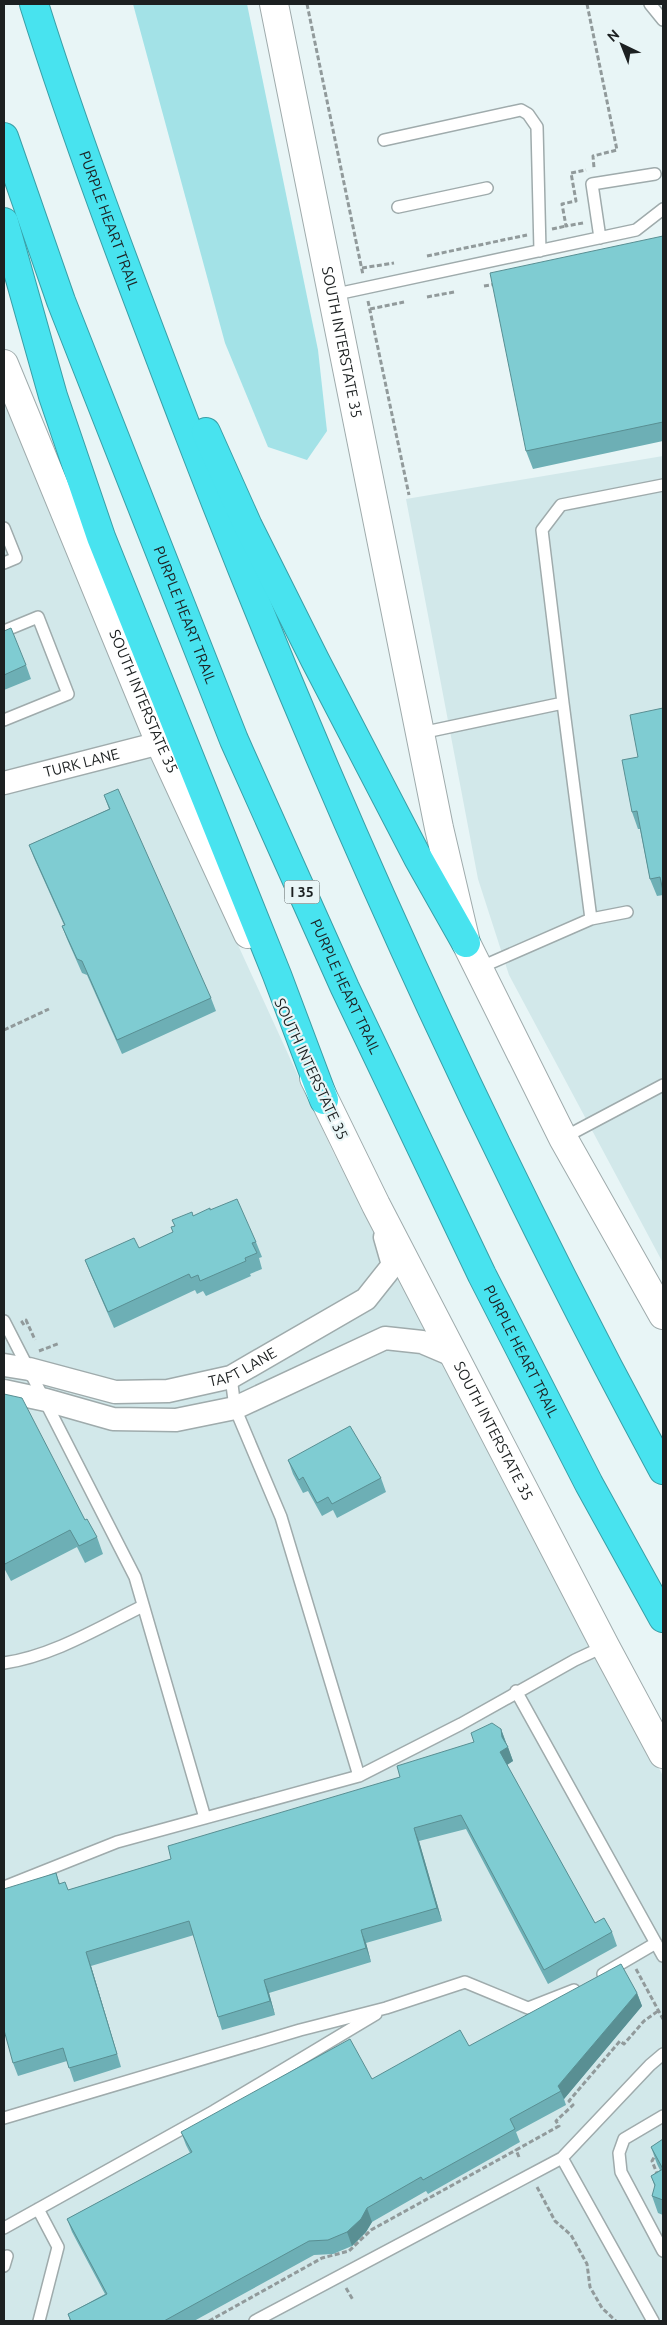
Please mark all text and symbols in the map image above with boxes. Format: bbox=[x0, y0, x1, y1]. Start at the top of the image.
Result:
north arrow bbox=[597, 20, 647, 70]
text: N bbox=[604, 26, 622, 45]
street label: PURPLE HEART TRAIL bbox=[76, 149, 143, 292]
street label: SOUTH INTERSTATE 35 bbox=[319, 265, 366, 419]
street label: PURPLE HEART TRAIL bbox=[150, 543, 220, 686]
street label: SOUTH INTERSTATE 35 bbox=[106, 627, 182, 776]
street label: TURK LANE bbox=[42, 745, 121, 781]
road number: I 35 bbox=[284, 880, 320, 904]
street label: PURPLE HEART TRAIL bbox=[307, 916, 384, 1057]
street label: SOUTH INTERSTATE 35 bbox=[271, 995, 352, 1142]
street label: PURPLE HEART TRAIL bbox=[481, 1282, 563, 1421]
street label: TAFT LANE bbox=[207, 1344, 279, 1390]
street label: SOUTH INTERSTATE 35 bbox=[451, 1358, 537, 1503]

